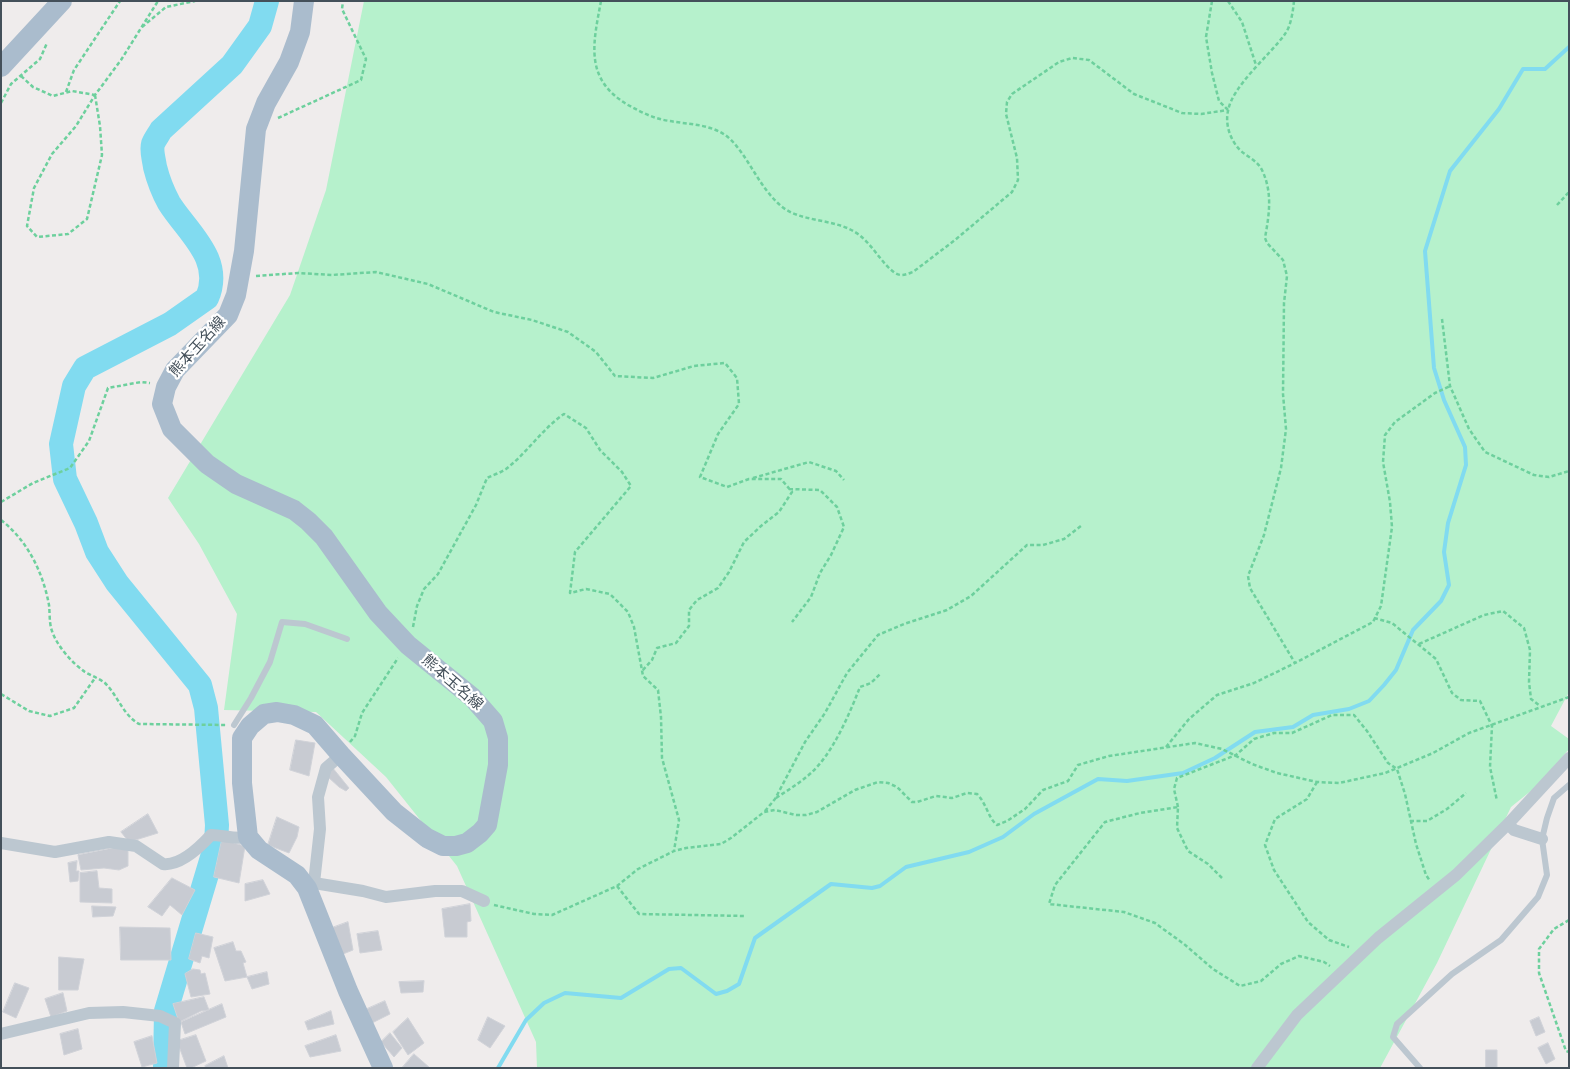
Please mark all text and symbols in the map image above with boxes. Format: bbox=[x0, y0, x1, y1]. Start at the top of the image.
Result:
street label: 熊本玉名線 bbox=[166, 313, 230, 381]
street label: 熊本玉名線 bbox=[418, 652, 486, 714]

